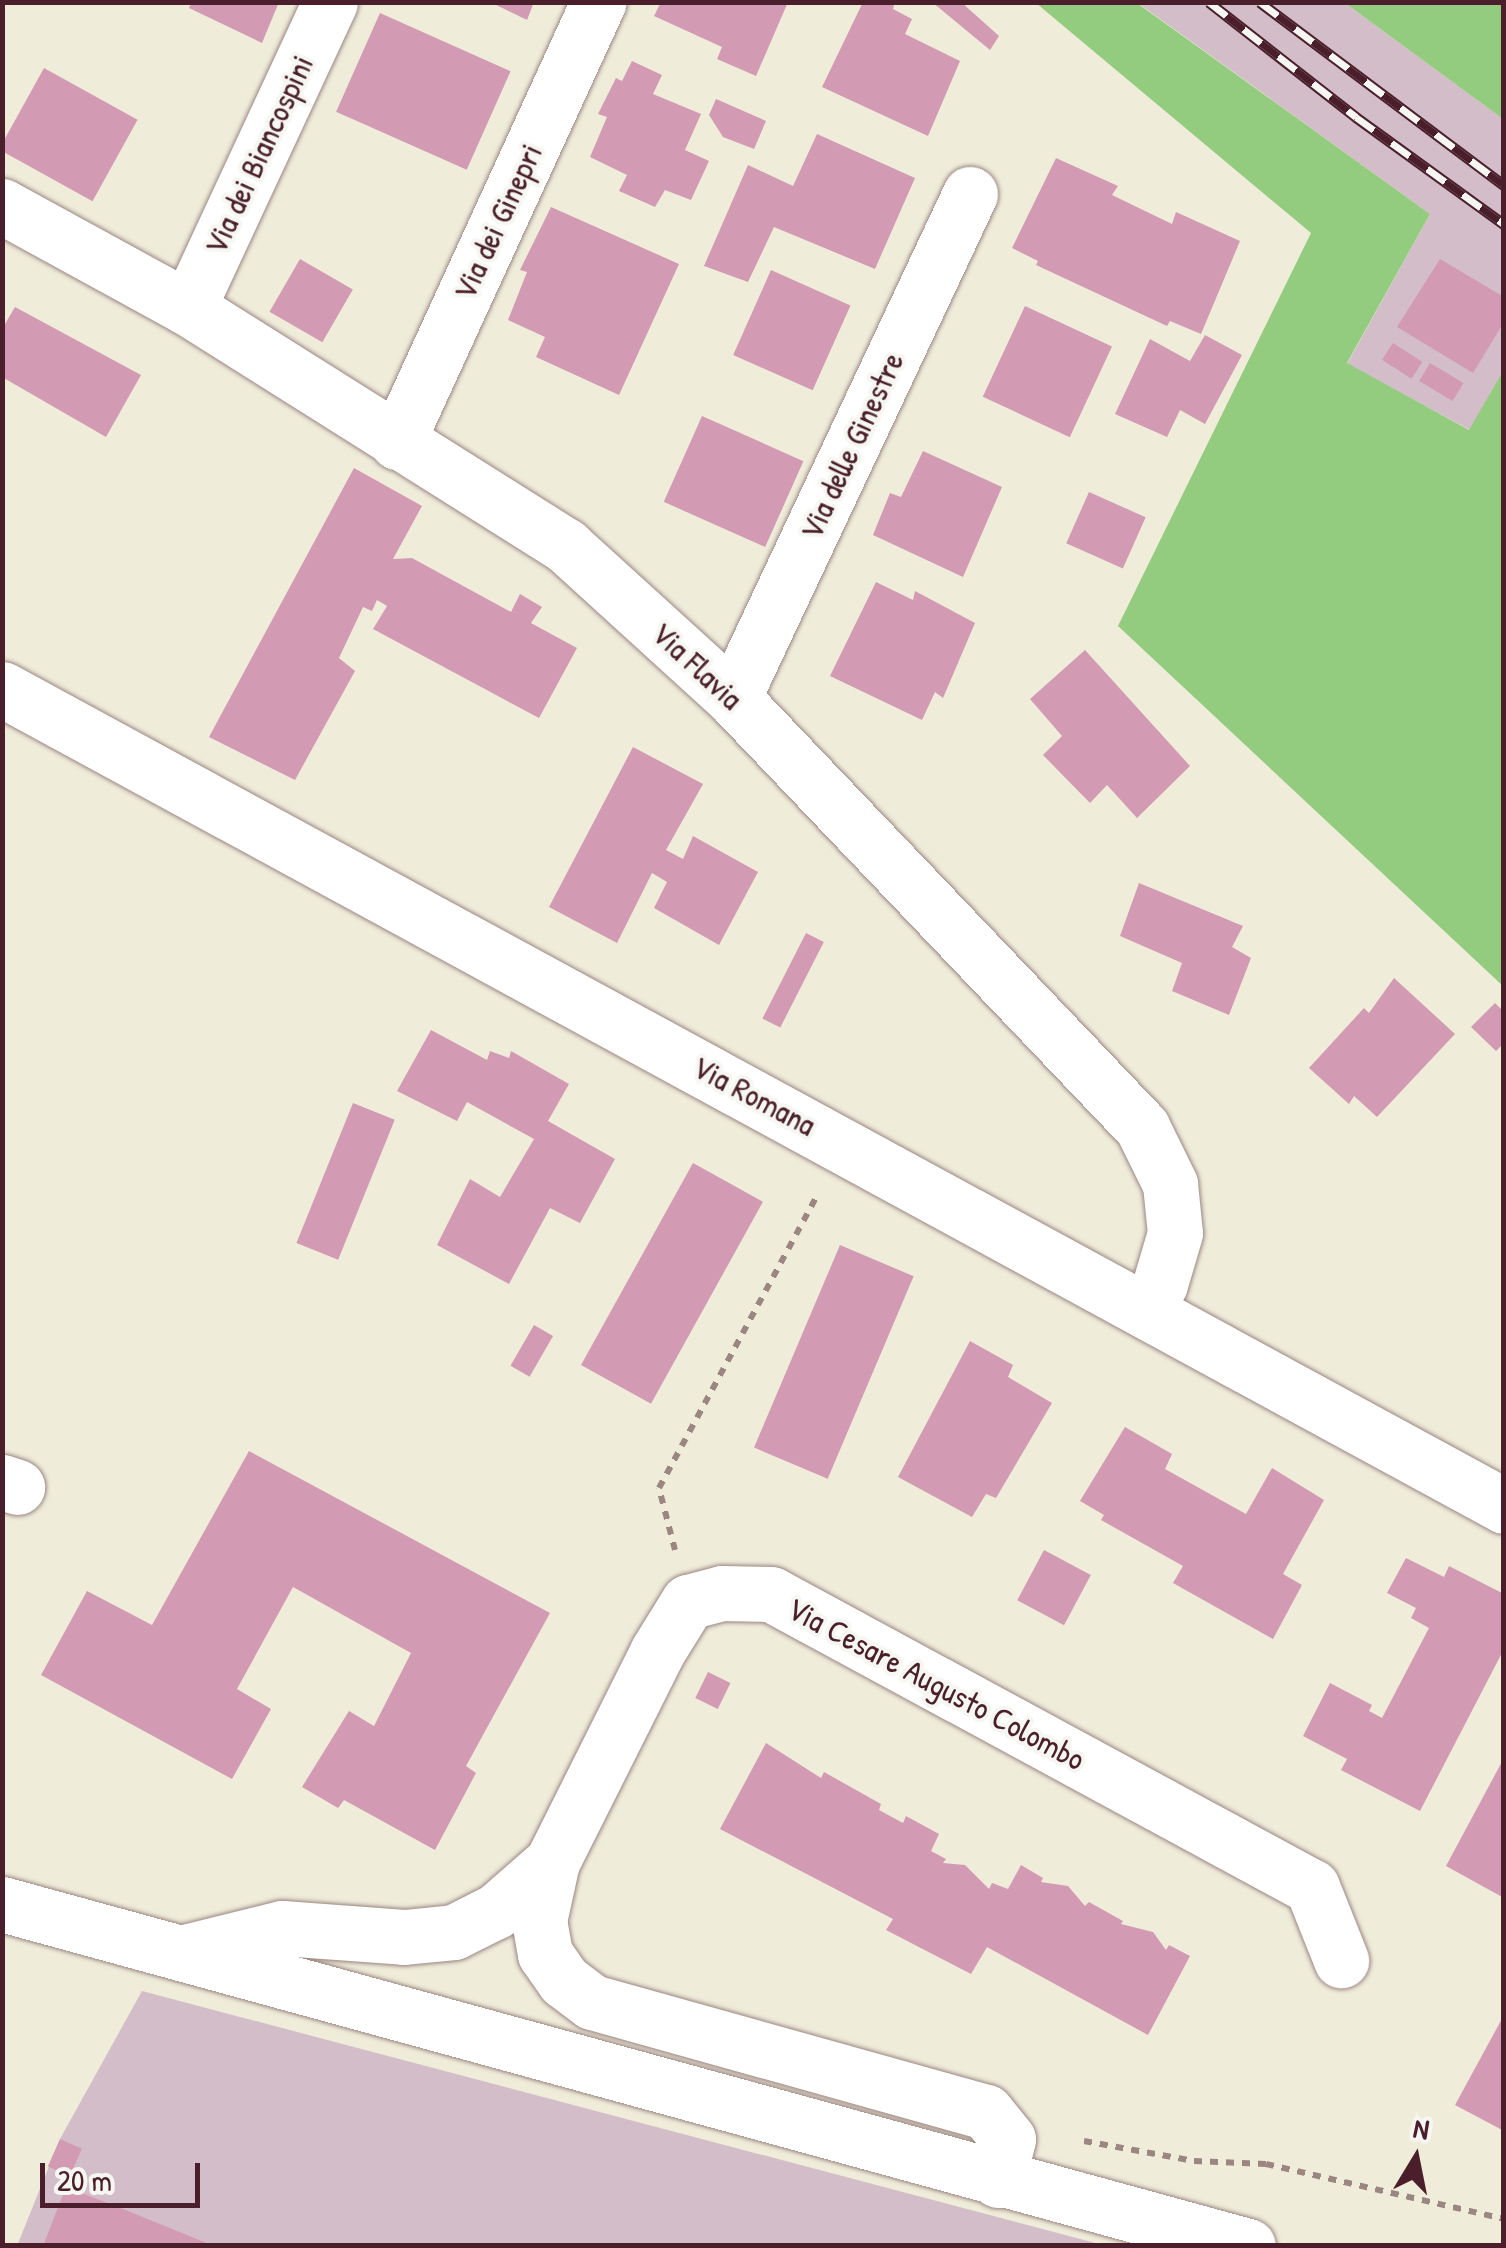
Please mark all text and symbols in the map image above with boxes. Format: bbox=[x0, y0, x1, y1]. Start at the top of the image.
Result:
street label: Via dei Biancospini bbox=[196, 49, 322, 261]
street label: Via dei Ginepri bbox=[445, 138, 551, 306]
street label: Via delle Ginestre bbox=[792, 346, 912, 546]
street label: Via Flavia bbox=[643, 614, 751, 718]
street label: Via Romana bbox=[686, 1048, 822, 1144]
street label: Via Cesare Augusto Colombo bbox=[781, 1589, 1091, 1779]
north arrow bbox=[1366, 2108, 1466, 2208]
text: N bbox=[1411, 2108, 1432, 2148]
scale bar bbox=[45, 2143, 205, 2205]
text: 20 m bbox=[57, 2160, 112, 2200]

